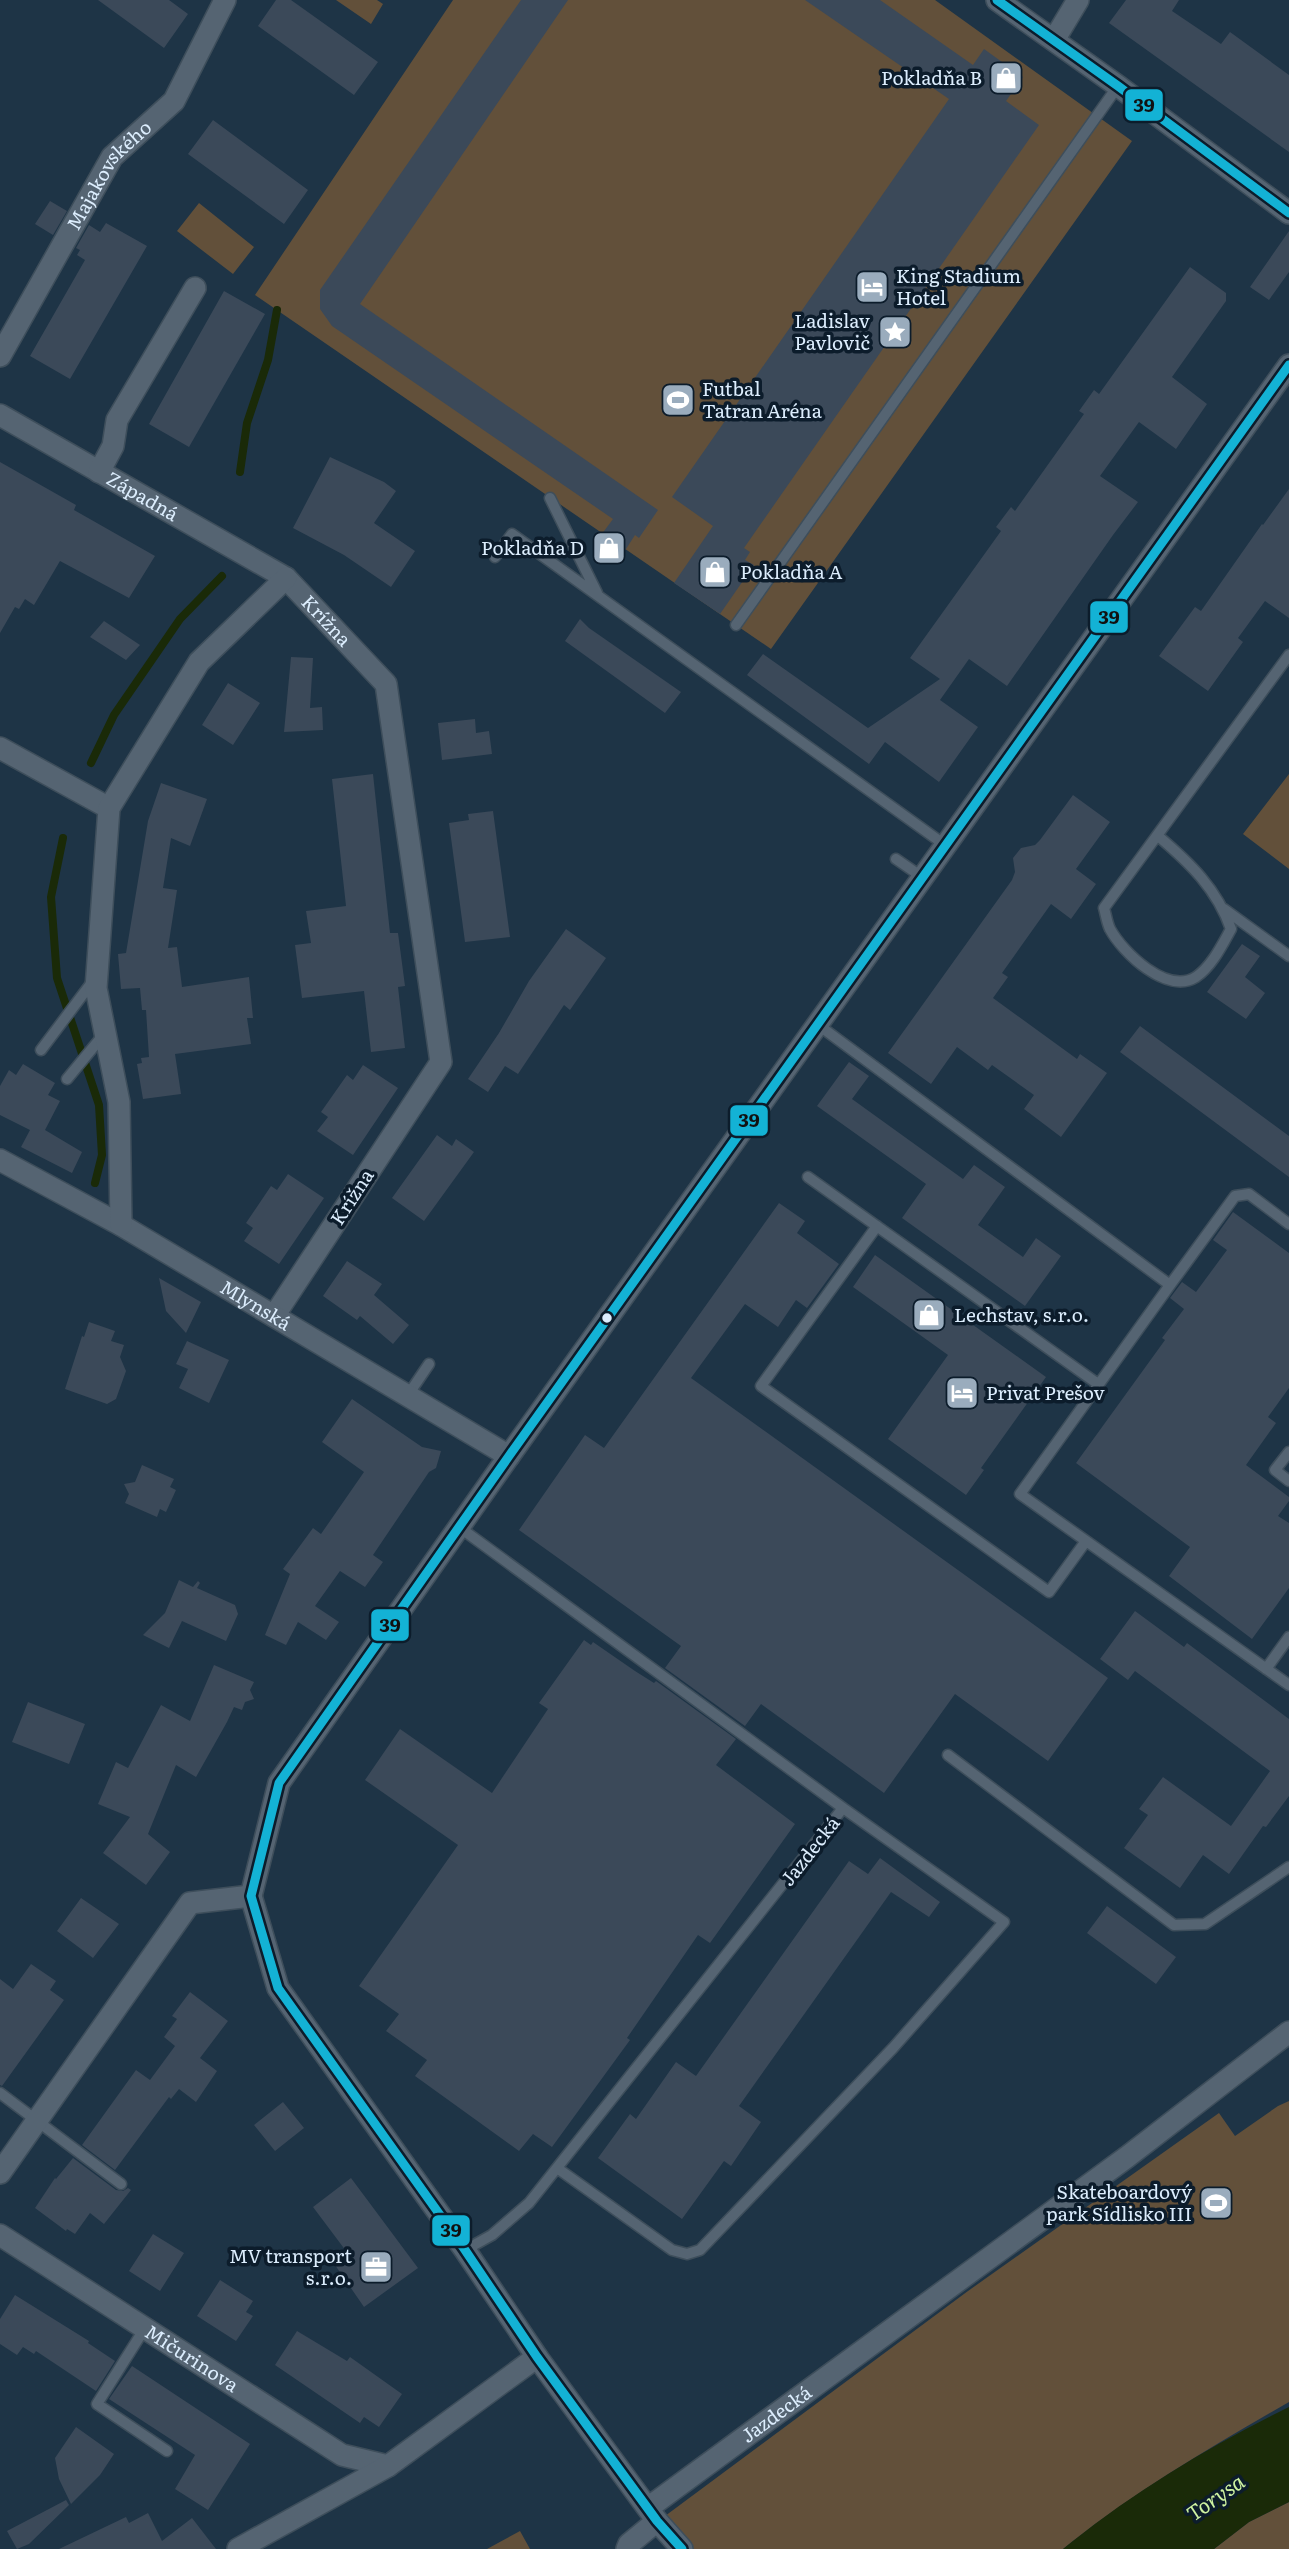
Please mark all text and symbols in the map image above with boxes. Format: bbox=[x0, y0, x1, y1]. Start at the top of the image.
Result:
shop icon: Pokladňa B bbox=[987, 59, 1025, 97]
place label: Pokladňa B bbox=[881, 63, 982, 91]
line badge: 39 bbox=[1124, 88, 1164, 122]
text: 39 bbox=[1133, 90, 1155, 118]
street label: Majakovského bbox=[59, 113, 157, 235]
place label: King Stadium Hotel bbox=[896, 261, 1021, 311]
hotel icon: King Stadium Hotel bbox=[853, 268, 891, 306]
place label: Ladislav Pavlovič bbox=[794, 306, 871, 356]
place icon: Ladislav Pavlovič bbox=[876, 313, 914, 351]
place label: Futbal Tatran Aréna bbox=[702, 374, 823, 424]
sports icon: Futbal Tatran Aréna bbox=[659, 381, 697, 419]
street label: Západná bbox=[102, 464, 185, 527]
shop icon: Pokladňa D bbox=[590, 529, 628, 567]
place label: Pokladňa D bbox=[481, 533, 584, 561]
shop icon: Pokladňa A bbox=[696, 553, 734, 591]
place label: Pokladňa A bbox=[740, 557, 843, 585]
street label: Krížna bbox=[296, 588, 359, 653]
line badge: 39 bbox=[1089, 600, 1129, 634]
text: 39 bbox=[1098, 602, 1120, 630]
line badge: 39 bbox=[729, 1104, 769, 1137]
text: 39 bbox=[738, 1105, 760, 1133]
street label: Krížna bbox=[323, 1162, 380, 1230]
street label: Mlynská bbox=[215, 1272, 297, 1337]
shop icon: Lechstav, s.r.o. bbox=[910, 1296, 948, 1334]
place label: Lechstav, s.r.o. bbox=[954, 1300, 1089, 1328]
unlabelled marker bbox=[600, 1311, 614, 1325]
hotel icon: Privat Prešov bbox=[943, 1374, 981, 1412]
place label: Privat Prešov bbox=[986, 1378, 1106, 1406]
line badge: 39 bbox=[370, 1608, 410, 1642]
text: 39 bbox=[379, 1610, 401, 1638]
street label: Jazdecká bbox=[773, 1809, 846, 1891]
place label: Skateboardový park Sídlisko III bbox=[1046, 2177, 1192, 2227]
sports icon: Skateboardový park Sídlisko III bbox=[1197, 2184, 1235, 2222]
line badge: 39 bbox=[431, 2214, 471, 2247]
text: 39 bbox=[440, 2215, 462, 2243]
place label: MV transport s.r.o. bbox=[229, 2241, 352, 2291]
office icon: MV transport s.r.o. bbox=[357, 2248, 395, 2286]
street label: Mičurinova bbox=[140, 2317, 245, 2399]
street label: Jazdecká bbox=[734, 2377, 818, 2449]
water label: Torysa bbox=[1179, 2465, 1250, 2527]

